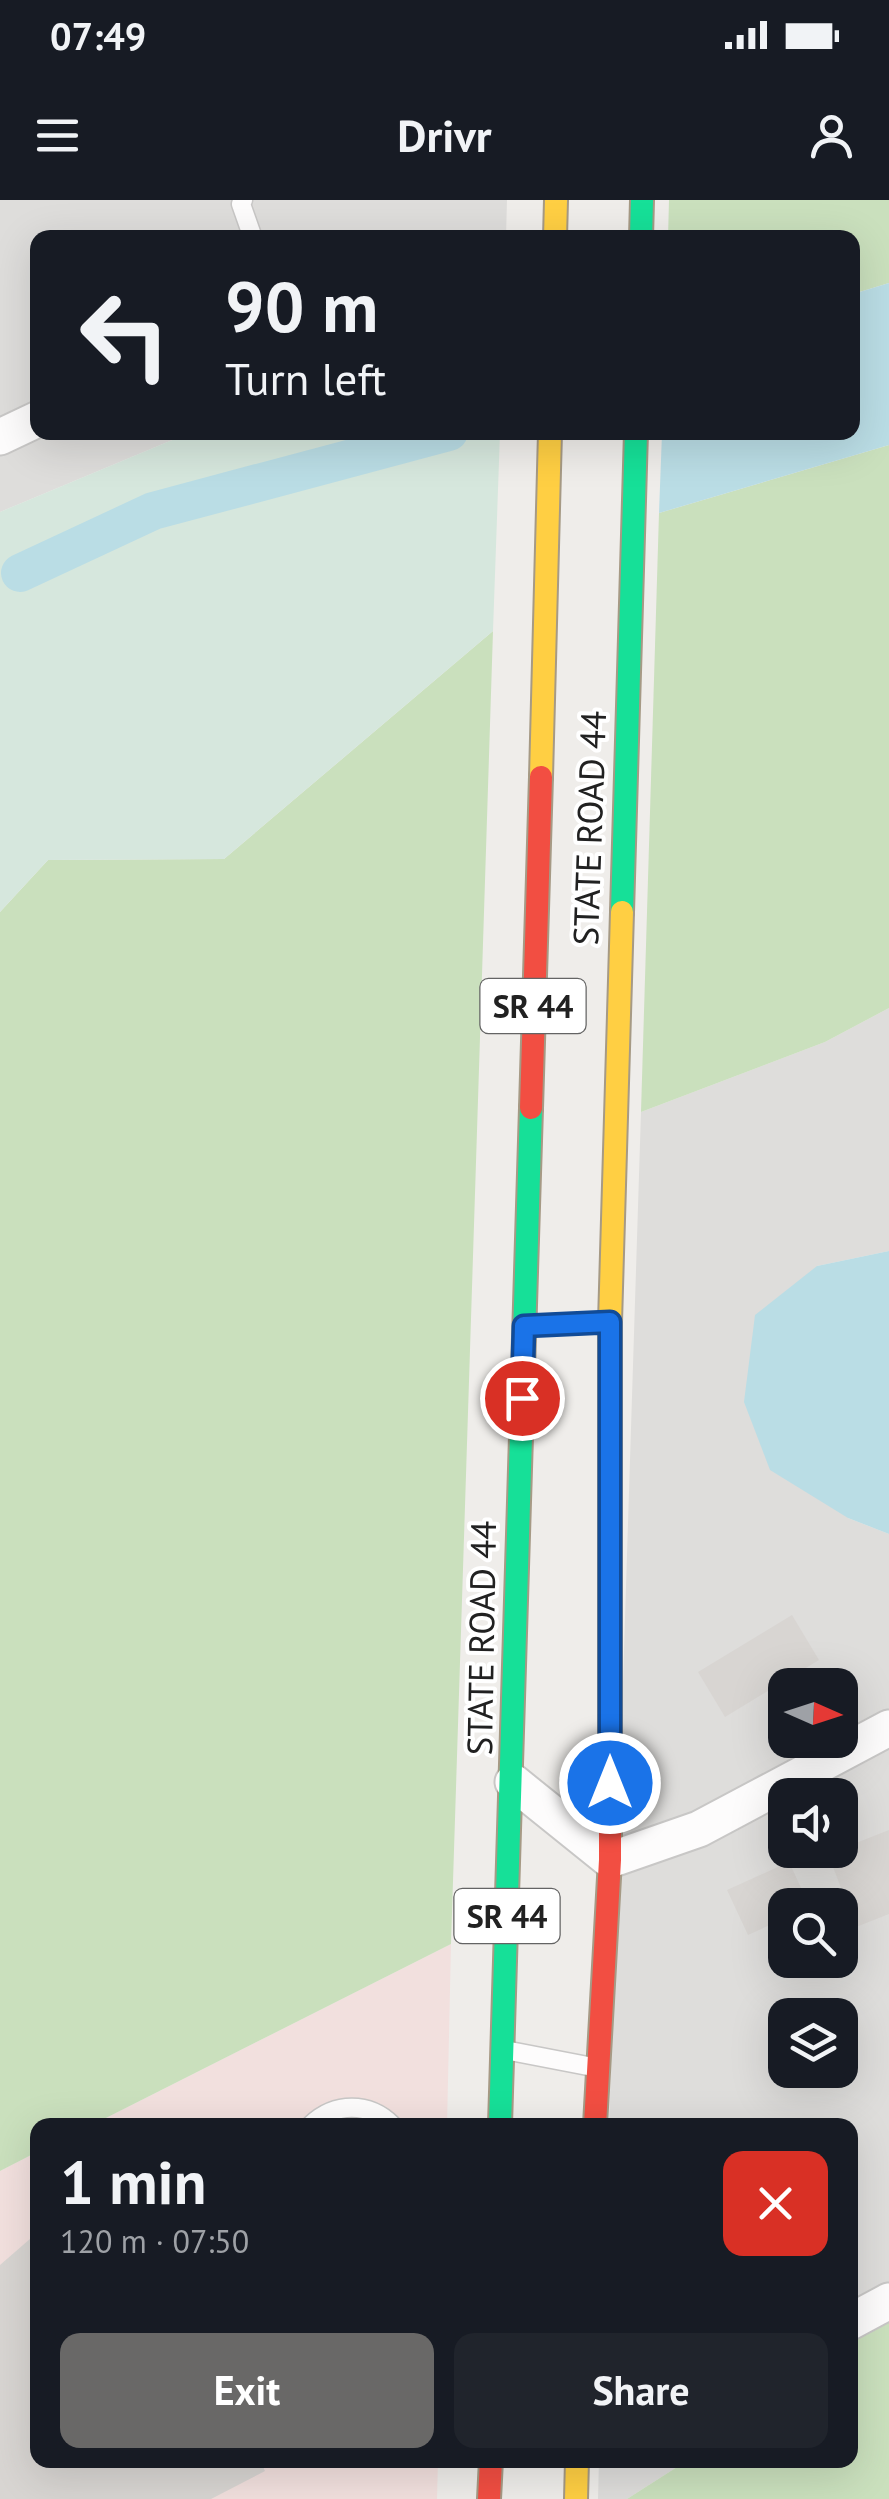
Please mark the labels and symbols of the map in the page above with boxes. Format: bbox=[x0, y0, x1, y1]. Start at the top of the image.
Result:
street label: STATE ROAD 44 bbox=[562, 710, 616, 946]
road number: SR 44 bbox=[480, 979, 586, 1033]
pin bbox=[480, 1356, 565, 1441]
street label: STATE ROAD 44 bbox=[456, 1520, 506, 1756]
north arrow bbox=[768, 1668, 858, 1758]
position arrow bbox=[558, 1731, 662, 1835]
road number: SR 44 bbox=[454, 1889, 560, 1943]

